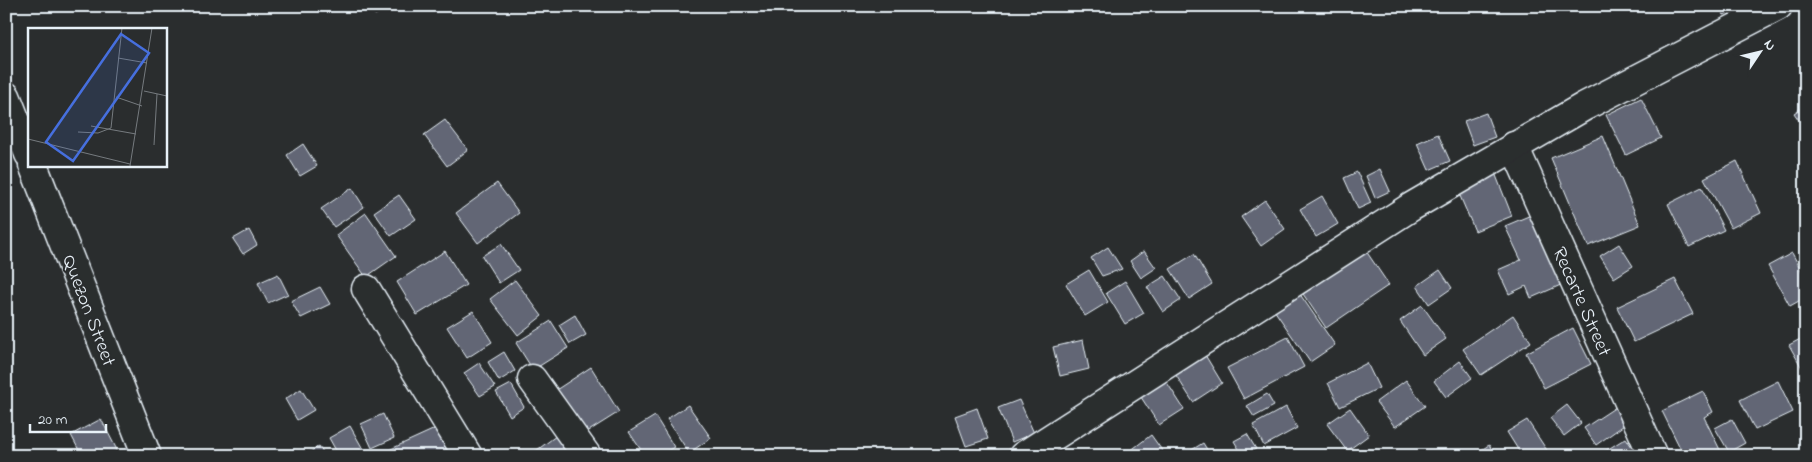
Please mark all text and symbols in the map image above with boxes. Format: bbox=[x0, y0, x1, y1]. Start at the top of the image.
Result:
inset map bbox=[28, 28, 166, 166]
north arrow bbox=[1734, 28, 1784, 78]
text: N bbox=[1758, 36, 1781, 55]
street label: Recarte Street bbox=[1544, 243, 1618, 362]
street label: Quezon Street bbox=[53, 251, 122, 371]
scale bar bbox=[30, 402, 106, 434]
text: 20 m bbox=[38, 409, 68, 431]

